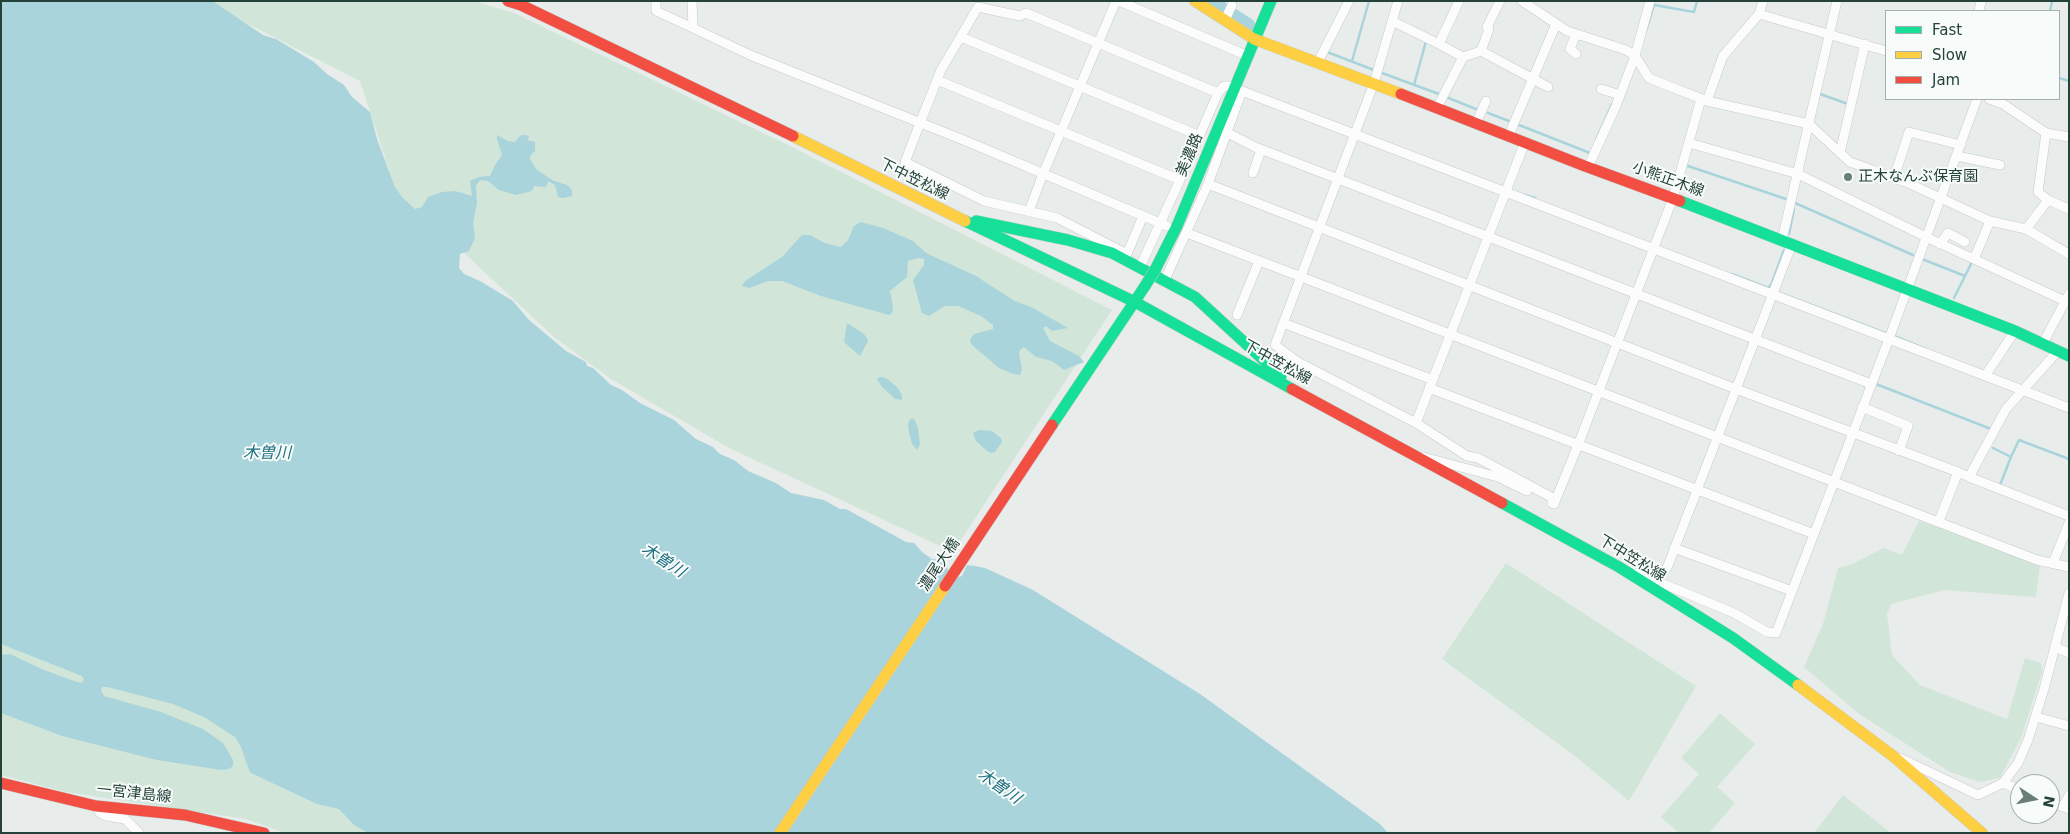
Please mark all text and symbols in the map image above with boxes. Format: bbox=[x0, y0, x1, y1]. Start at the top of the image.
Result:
legend bbox=[1885, 10, 2060, 100]
text: Fast bbox=[1932, 21, 1962, 39]
text: Slow bbox=[1932, 46, 1967, 64]
text: Jam bbox=[1932, 71, 1960, 89]
street label: 美濃路 bbox=[1173, 131, 1207, 179]
street label: 下中笠松線 bbox=[876, 155, 952, 205]
street label: 小熊正木線 bbox=[1630, 159, 1706, 201]
place label: 正木なんぶ保育園 bbox=[1858, 168, 1978, 186]
marker: 正木なんぶ保育園 bbox=[1842, 171, 1854, 183]
street label: 下中笠松線 bbox=[1240, 337, 1314, 389]
water label: 木曽川 bbox=[243, 444, 291, 464]
street label: 下中笠松線 bbox=[1595, 532, 1669, 586]
street label: 濃尾大橋 bbox=[916, 535, 964, 595]
water label: 木曽川 bbox=[638, 540, 688, 582]
water label: 木曽川 bbox=[974, 765, 1024, 809]
north arrow bbox=[2010, 774, 2060, 824]
street label: 一宮津島線 bbox=[96, 781, 172, 807]
text: N bbox=[2040, 794, 2058, 809]

